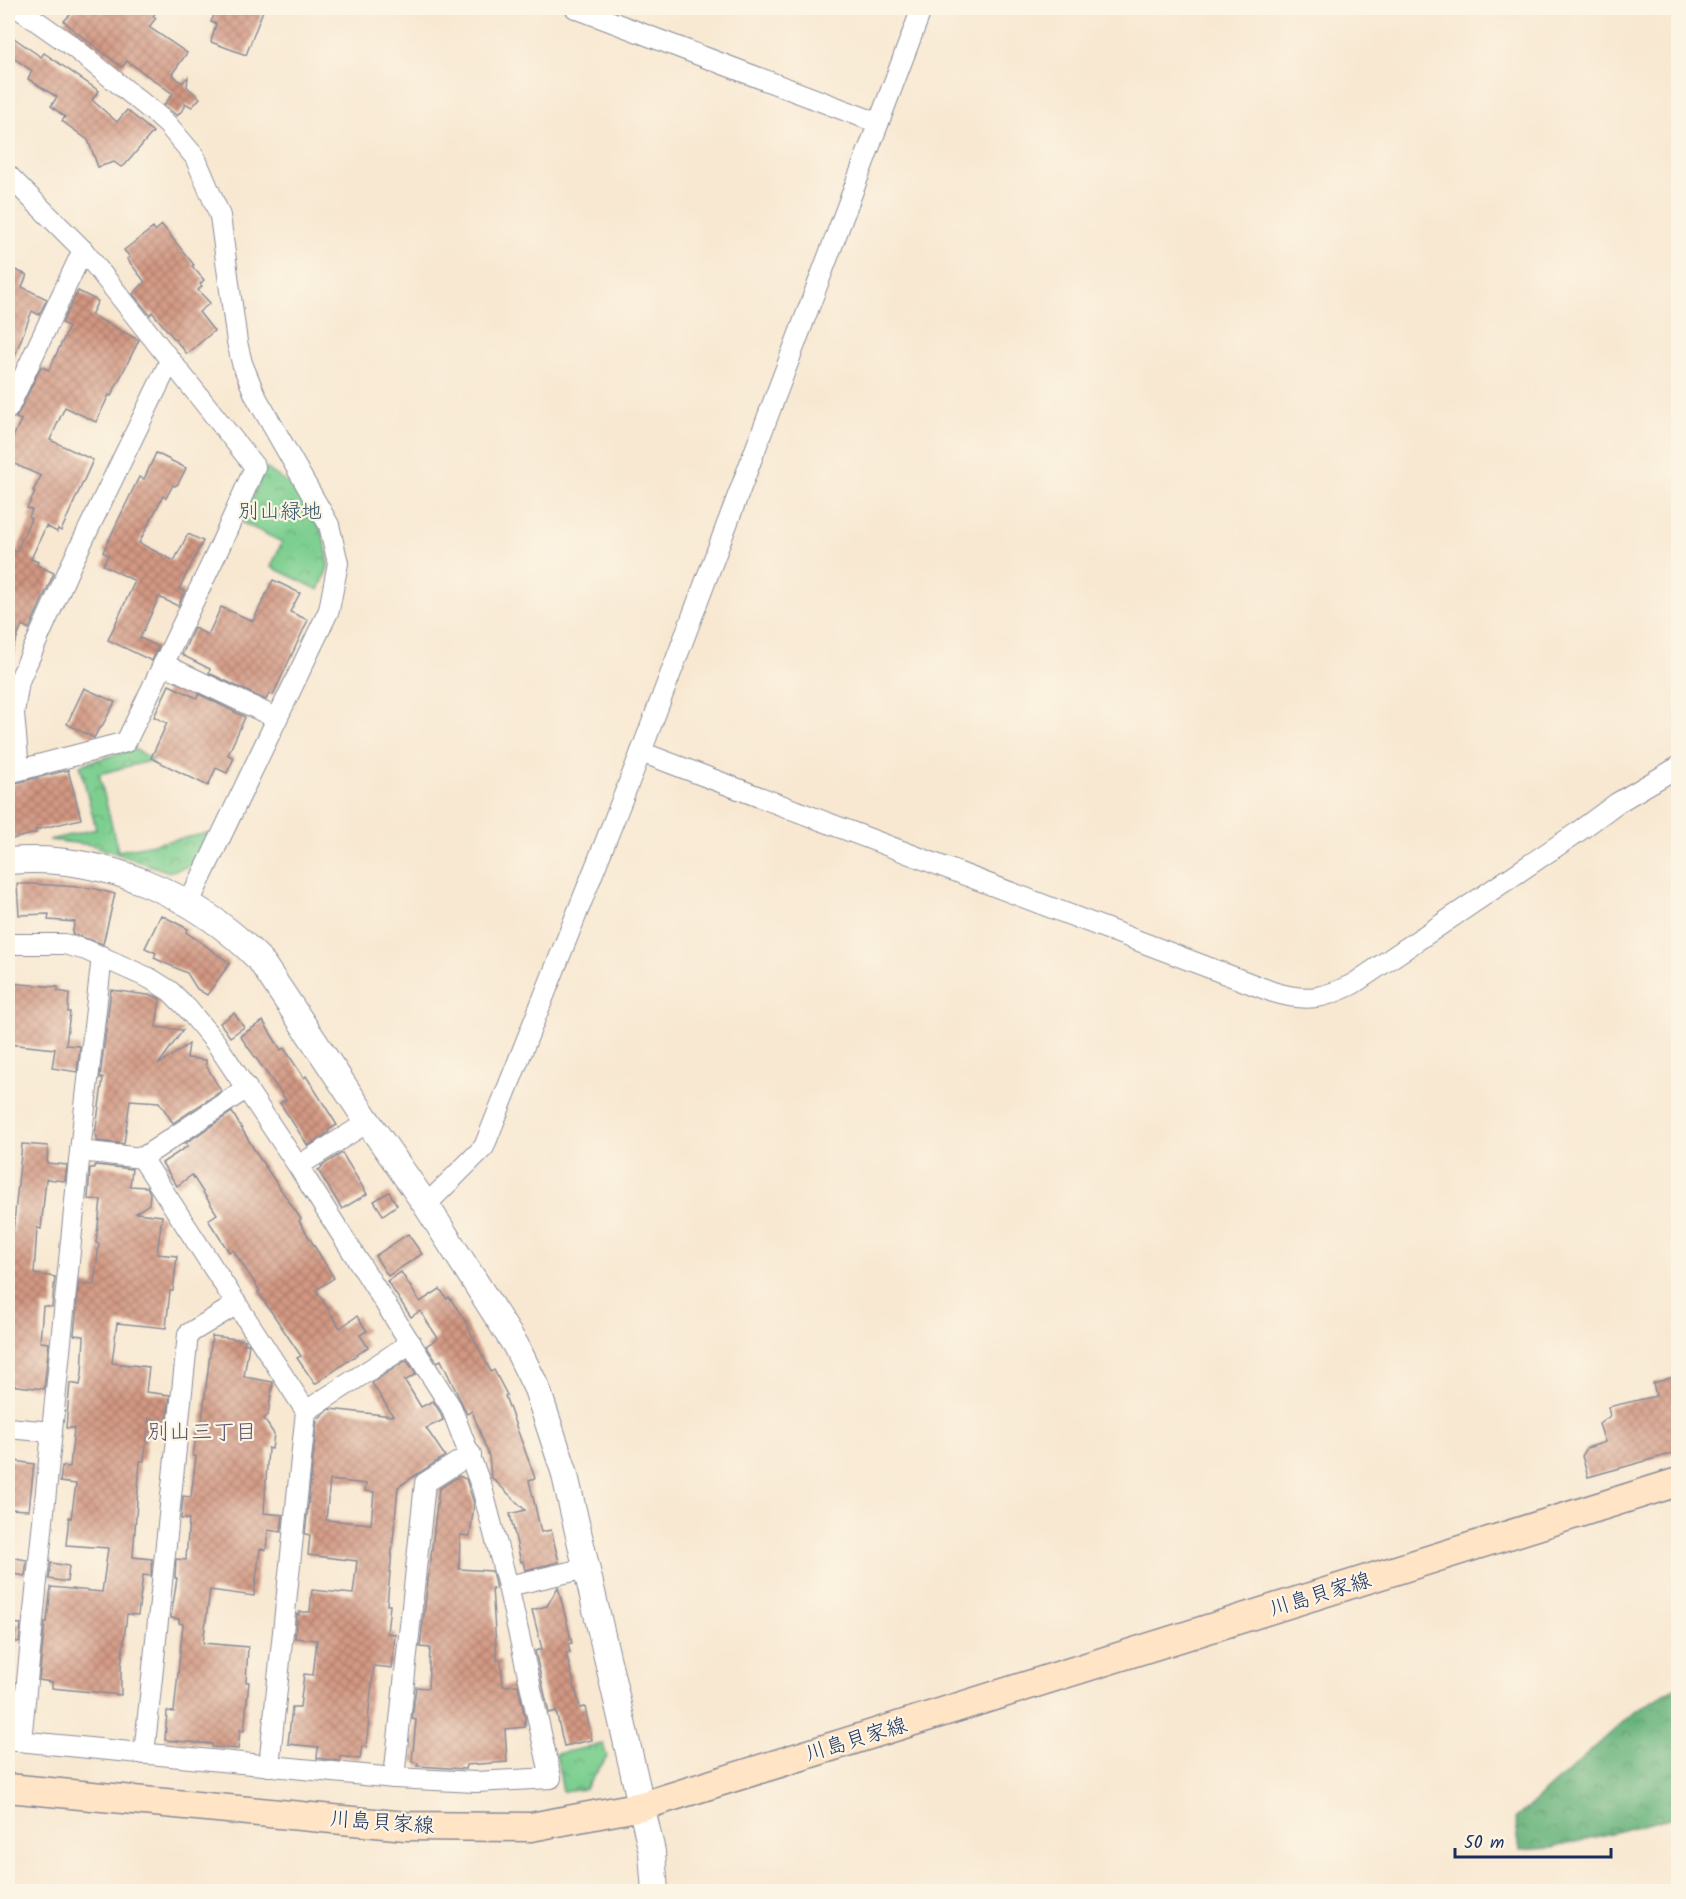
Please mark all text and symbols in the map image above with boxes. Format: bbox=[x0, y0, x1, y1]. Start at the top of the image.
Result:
park label: 別山緑地 bbox=[238, 496, 322, 529]
district label: 別山三丁目 bbox=[147, 1416, 257, 1451]
street label: 川島貝家線 bbox=[1265, 1564, 1375, 1627]
street label: 川島貝家線 bbox=[801, 1709, 911, 1772]
street label: 川島貝家線 bbox=[328, 1803, 435, 1844]
scale bar bbox=[1455, 1821, 1611, 1859]
text: 50 m bbox=[1464, 1829, 1504, 1858]

